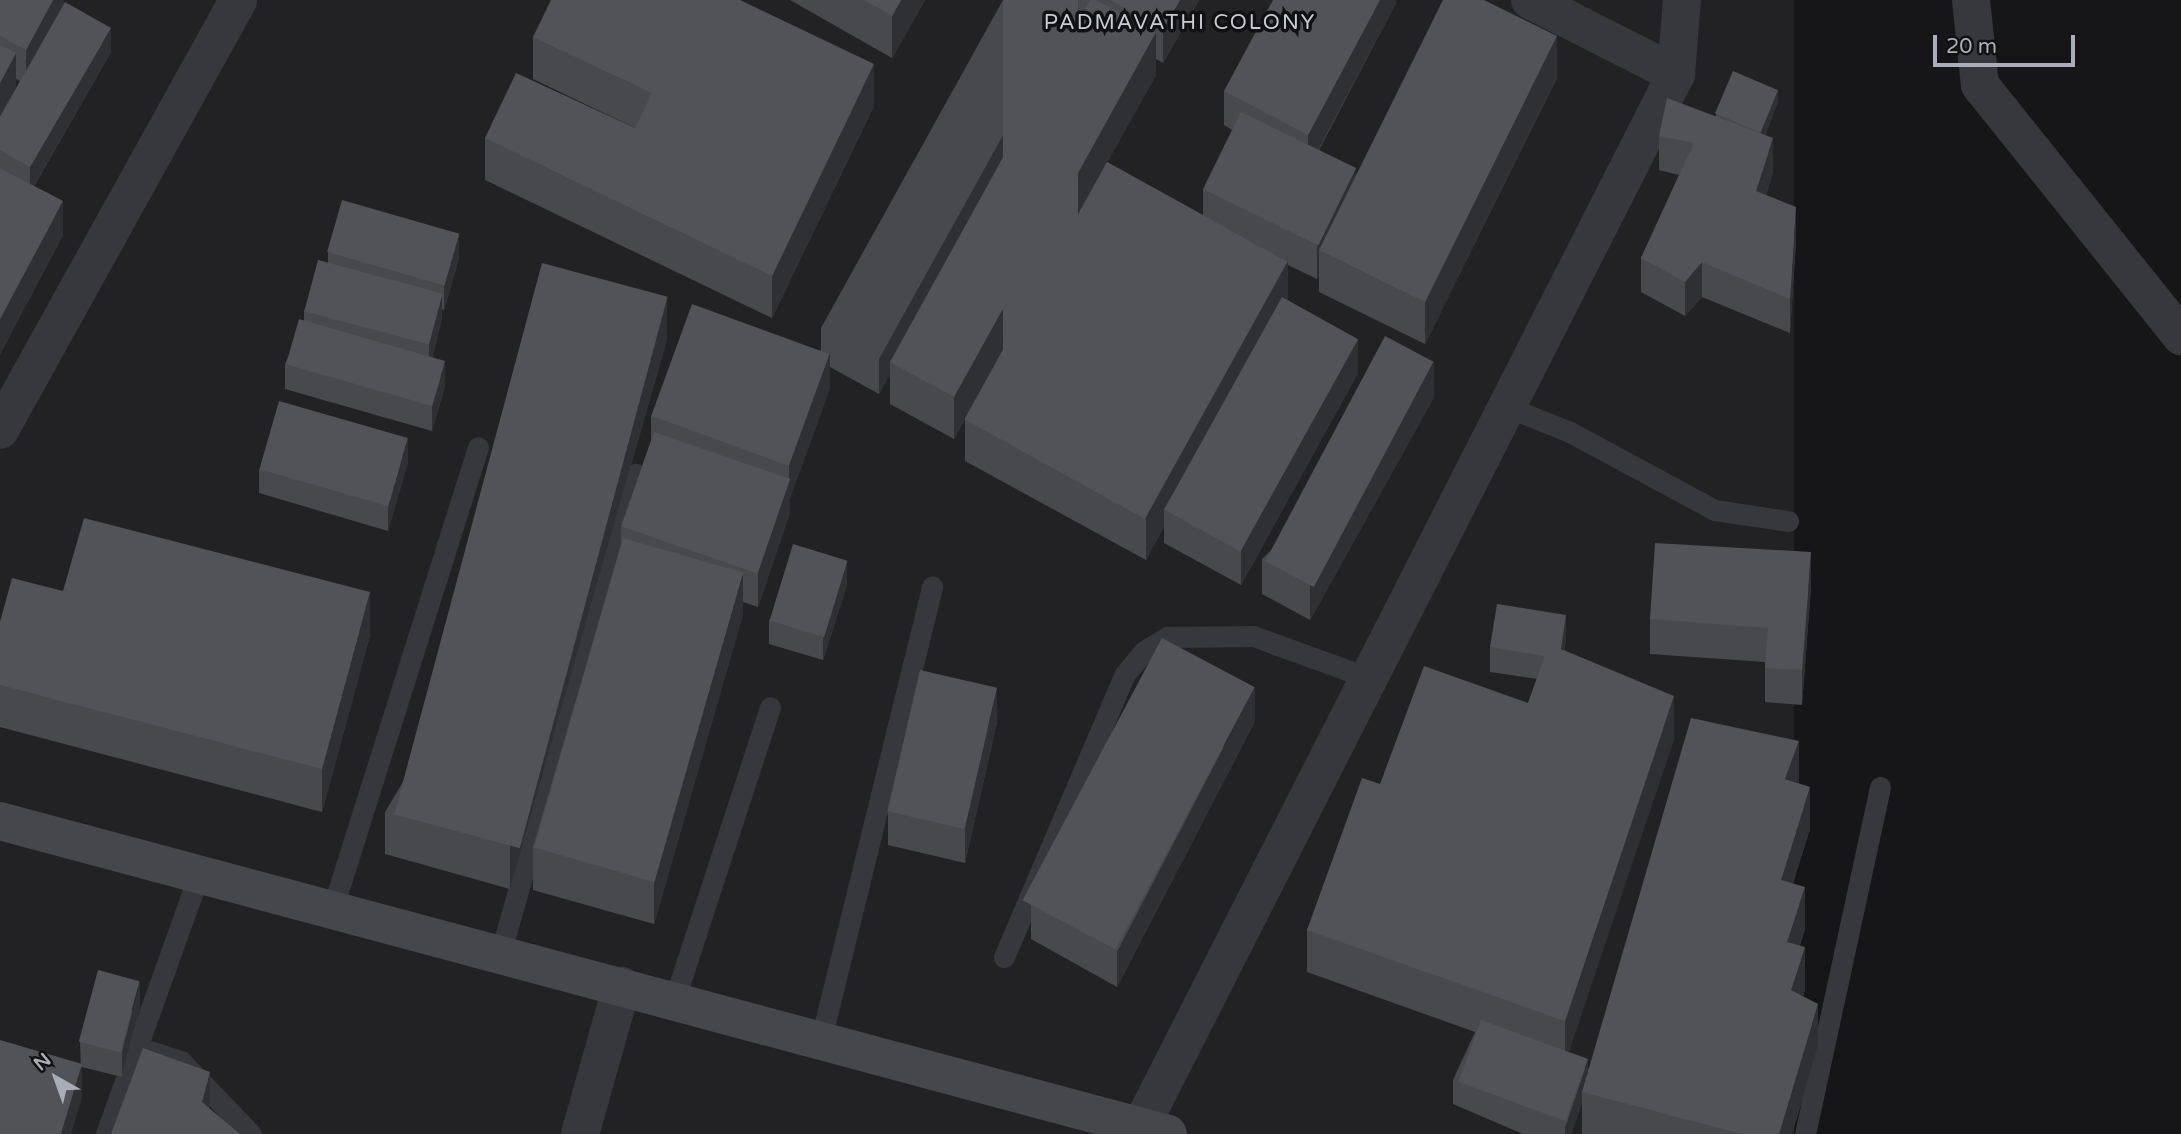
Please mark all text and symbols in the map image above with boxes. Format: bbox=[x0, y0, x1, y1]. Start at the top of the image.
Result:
district label: PADMAVATHI COLONY bbox=[1046, 10, 1314, 36]
scale bar bbox=[1936, 21, 2078, 65]
text: 20 m bbox=[1946, 34, 1997, 59]
north arrow bbox=[21, 1043, 91, 1113]
text: N bbox=[30, 1049, 55, 1075]

